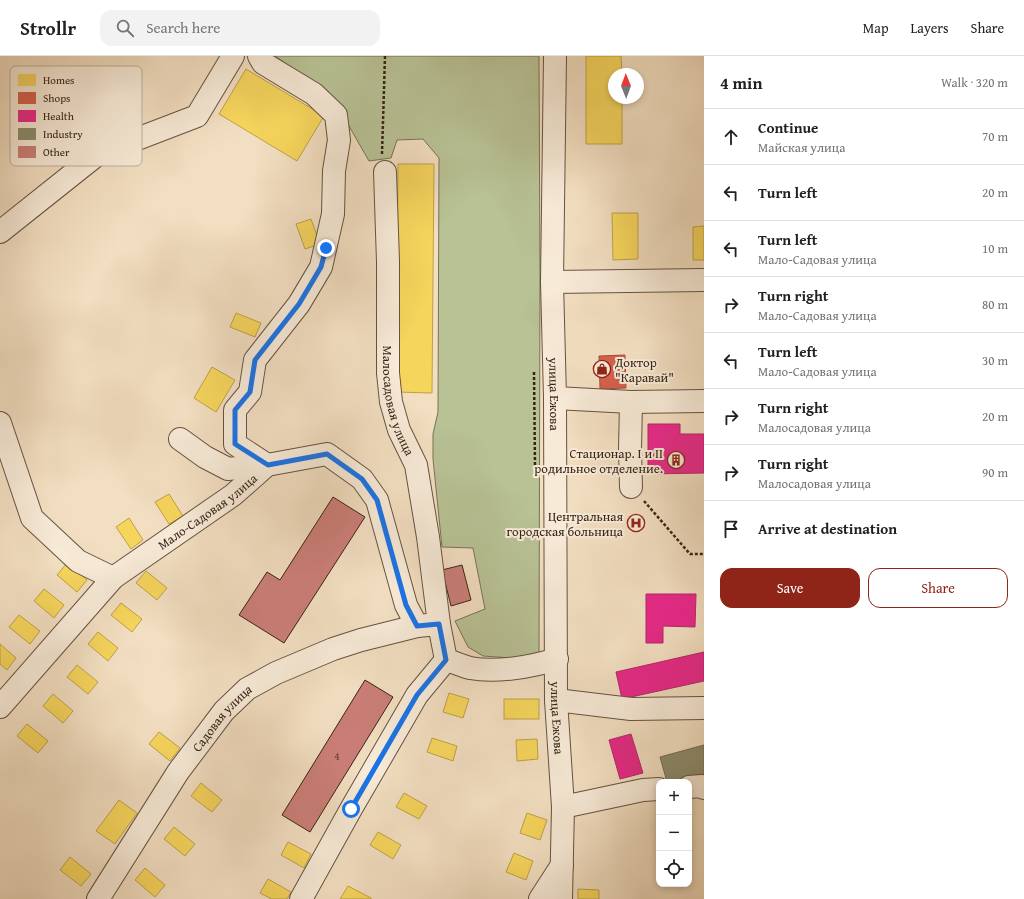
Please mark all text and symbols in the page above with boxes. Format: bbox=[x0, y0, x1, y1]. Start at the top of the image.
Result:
search box bbox=[100, 10, 380, 46]
text: Strollr bbox=[20, 14, 76, 42]
icon: search bbox=[114, 17, 136, 39]
text: Search here bbox=[146, 17, 220, 38]
text: Map bbox=[863, 18, 889, 38]
text: Layers bbox=[911, 18, 949, 38]
text: Share bbox=[971, 18, 1004, 38]
legend bbox=[10, 66, 142, 166]
north arrow bbox=[608, 68, 644, 104]
text: 4 min bbox=[720, 70, 762, 95]
text: Homes bbox=[43, 72, 74, 88]
text: Walk · 320 m bbox=[941, 73, 1008, 92]
text: Shops bbox=[43, 90, 70, 106]
text: Health bbox=[43, 108, 75, 124]
text: Continue bbox=[758, 117, 819, 138]
text: Industry bbox=[43, 126, 83, 142]
icon: ahead bbox=[720, 126, 742, 148]
text: 70 m bbox=[982, 127, 1008, 146]
text: Майская улица bbox=[758, 138, 845, 157]
text: Other bbox=[43, 144, 70, 160]
icon: left bbox=[720, 182, 742, 204]
text: Turn left bbox=[758, 182, 817, 203]
text: 20 m bbox=[982, 183, 1008, 202]
text: Turn left bbox=[758, 229, 817, 250]
icon: left bbox=[720, 238, 742, 260]
route end bbox=[317, 239, 335, 257]
text: 10 m bbox=[982, 239, 1008, 258]
text: Мало-Садовая улица bbox=[758, 250, 877, 269]
text: Turn right bbox=[758, 285, 829, 306]
icon: right bbox=[720, 294, 742, 316]
text: 80 m bbox=[982, 295, 1008, 314]
text: Мало-Садовая улица bbox=[758, 306, 877, 325]
text: Turn left bbox=[758, 341, 817, 362]
street label: Малосадовая улица bbox=[378, 345, 419, 460]
icon: left bbox=[720, 350, 742, 372]
text: 30 m bbox=[982, 351, 1008, 370]
place label: Доктор "Каравай" bbox=[614, 353, 674, 387]
street label: улица Ежова bbox=[544, 356, 564, 431]
shop icon: Доктор "Каравай" bbox=[592, 359, 612, 379]
text: Мало-Садовая улица bbox=[758, 362, 877, 381]
text: Turn right bbox=[758, 397, 829, 418]
icon: right bbox=[720, 406, 742, 428]
text: 20 m bbox=[982, 407, 1008, 426]
text: Малосадовая улица bbox=[758, 418, 871, 437]
place label: Стационар. I и II родильное отделение. bbox=[534, 444, 663, 478]
building icon: Стационар. I и II родильное отделение. bbox=[666, 450, 686, 470]
text: Turn right bbox=[758, 453, 829, 474]
icon: right bbox=[720, 462, 742, 484]
text: 90 m bbox=[982, 463, 1008, 482]
street label: Мало-Садовая улица bbox=[154, 469, 262, 554]
text: Малосадовая улица bbox=[758, 474, 871, 493]
place label: Центральная городская больница bbox=[507, 507, 624, 541]
hospital icon: Центральная городская больница bbox=[626, 513, 646, 533]
icon: arrive bbox=[720, 518, 742, 540]
text: Arrive at destination bbox=[758, 518, 897, 539]
button: Save bbox=[720, 568, 860, 608]
button: Share bbox=[868, 568, 1008, 608]
street label: Садовая улица bbox=[188, 679, 256, 756]
street label: улица Ежова bbox=[546, 680, 569, 756]
house number: 4 bbox=[334, 748, 340, 764]
map controls bbox=[656, 779, 692, 887]
button: + bbox=[656, 779, 692, 815]
route start bbox=[342, 800, 360, 818]
button: − bbox=[656, 815, 692, 851]
button: locate bbox=[656, 851, 692, 887]

